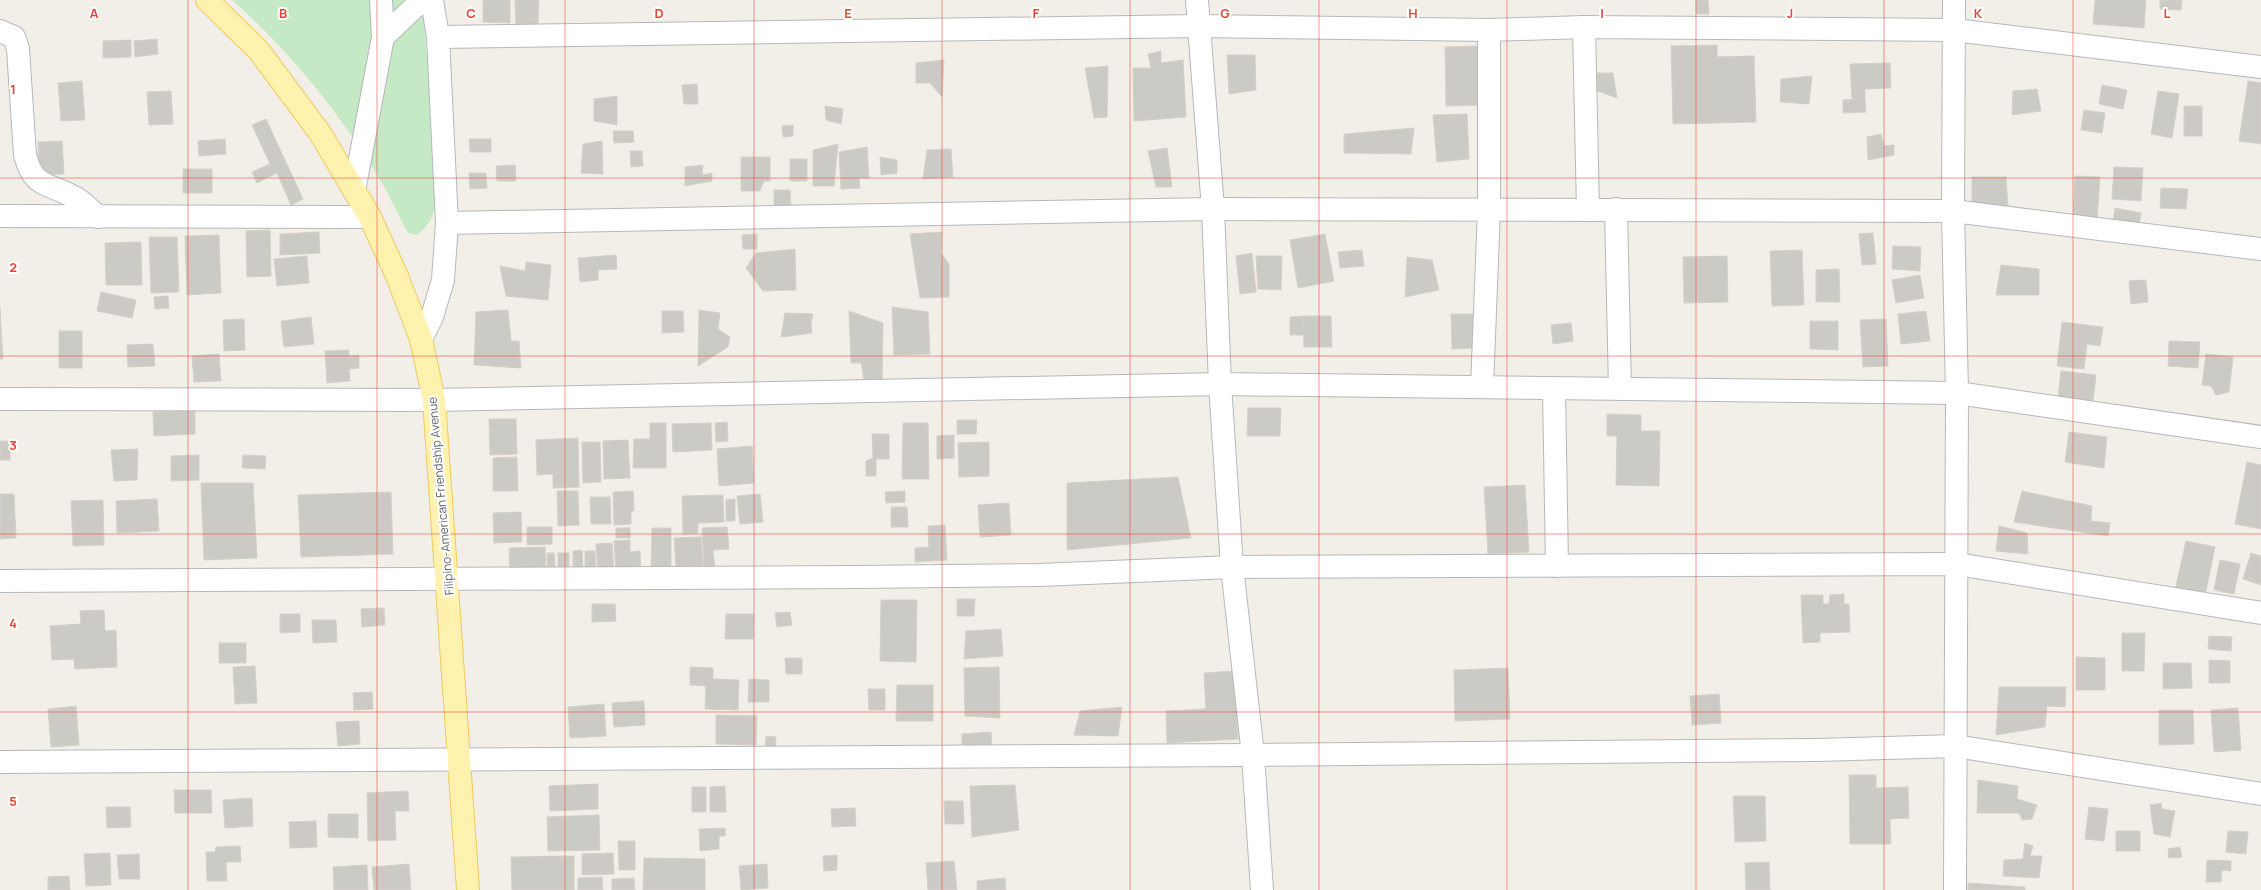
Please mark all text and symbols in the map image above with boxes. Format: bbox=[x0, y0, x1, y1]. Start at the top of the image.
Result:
text: A bbox=[90, 4, 99, 22]
text: B bbox=[279, 4, 287, 22]
text: C bbox=[466, 4, 476, 22]
text: D bbox=[654, 4, 664, 22]
text: E bbox=[844, 4, 852, 22]
text: F bbox=[1033, 4, 1040, 22]
text: G bbox=[1220, 4, 1230, 22]
text: H bbox=[1408, 4, 1418, 22]
text: I bbox=[1600, 4, 1604, 22]
text: J bbox=[1787, 4, 1793, 22]
text: K bbox=[1974, 4, 1983, 22]
text: L bbox=[2164, 4, 2171, 22]
text: 1 bbox=[10, 80, 16, 98]
text: 2 bbox=[9, 258, 17, 276]
street label: Filipino-American Friendship Avenue bbox=[423, 396, 458, 596]
text: 3 bbox=[9, 436, 17, 454]
text: 4 bbox=[9, 614, 17, 632]
text: 5 bbox=[9, 792, 17, 810]

